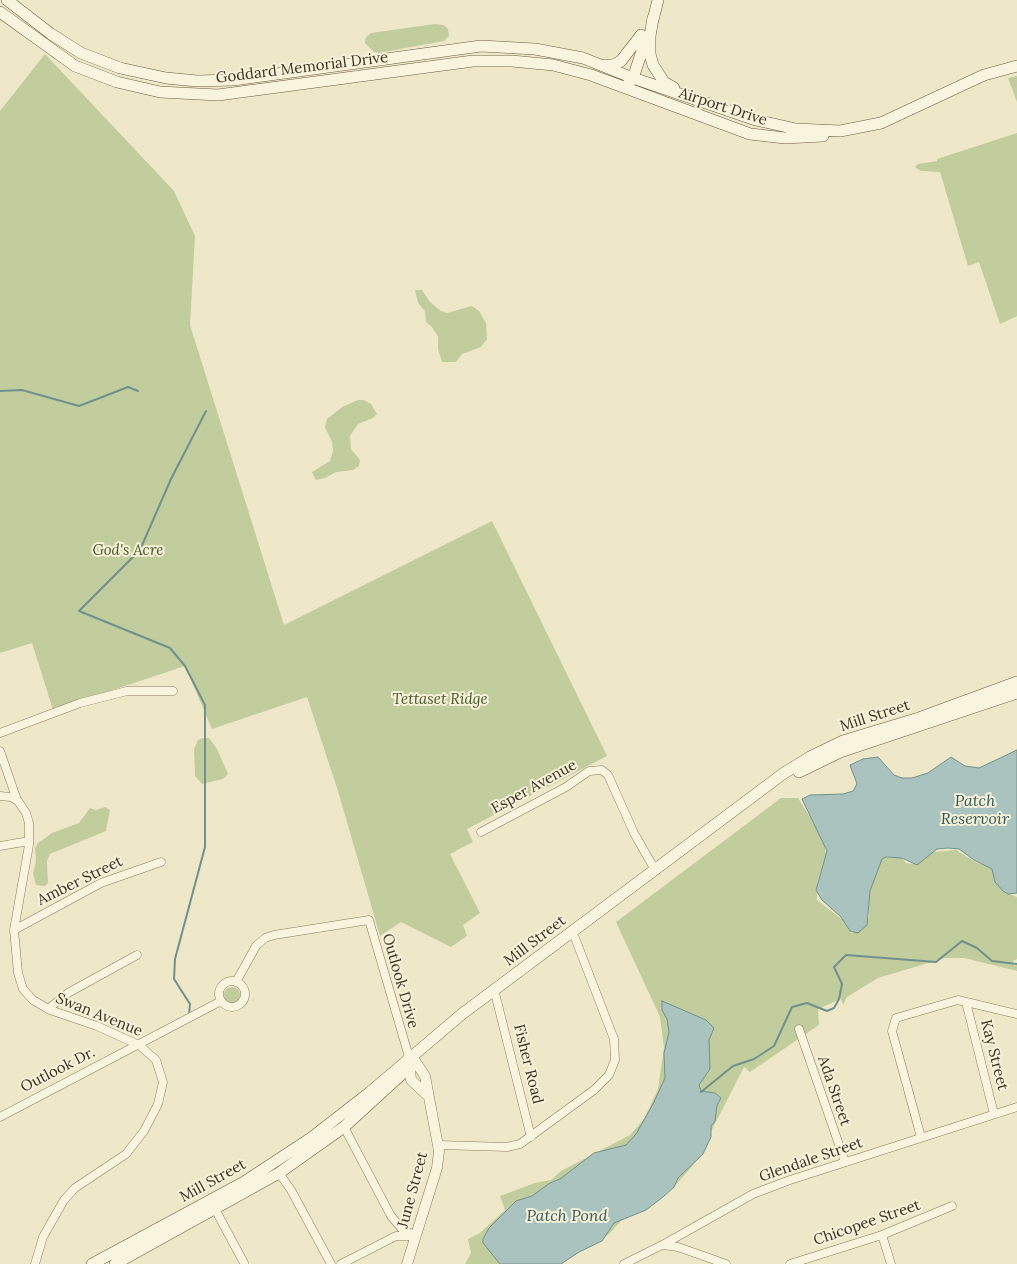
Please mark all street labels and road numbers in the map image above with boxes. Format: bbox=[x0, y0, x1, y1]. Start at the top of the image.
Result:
street label: Goddard Memorial Drive bbox=[215, 49, 389, 87]
street label: Airport Drive bbox=[677, 84, 769, 130]
street label: Mill Street bbox=[838, 696, 912, 736]
street label: Esper Avenue bbox=[488, 756, 580, 818]
street label: Amber Street bbox=[34, 853, 126, 909]
street label: Mill Street bbox=[501, 912, 569, 970]
street label: Outlook Drive bbox=[378, 932, 422, 1030]
street label: Swan Avenue bbox=[53, 989, 145, 1041]
street label: Kay Street bbox=[977, 1018, 1011, 1092]
street label: Fisher Road bbox=[509, 1022, 547, 1106]
street label: Outlook Dr. bbox=[18, 1044, 98, 1096]
street label: Ada Street bbox=[814, 1054, 854, 1128]
street label: Glendale Street bbox=[757, 1134, 865, 1186]
street label: June Street bbox=[394, 1150, 432, 1230]
street label: Mill Street bbox=[177, 1156, 249, 1206]
street label: Chicopee Street bbox=[811, 1196, 923, 1250]

